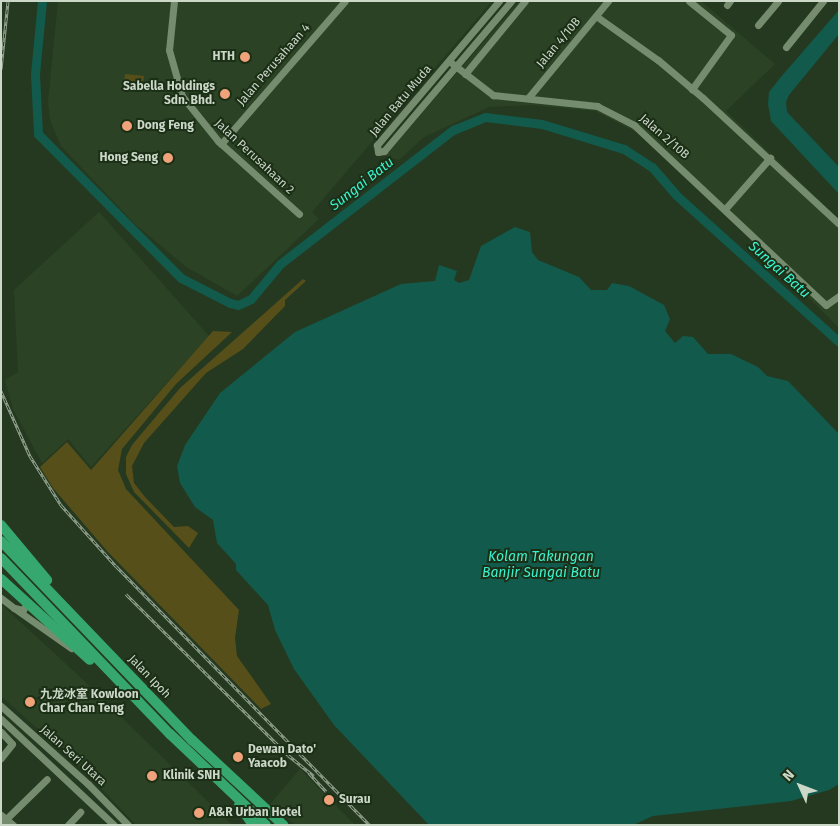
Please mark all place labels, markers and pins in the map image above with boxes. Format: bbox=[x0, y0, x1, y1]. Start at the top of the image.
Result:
place label: HTH bbox=[213, 50, 235, 64]
marker: HTH bbox=[239, 51, 251, 63]
place label: Sabella Holdings Sdn. Bhd. bbox=[123, 80, 215, 108]
marker: Sabella Holdings Sdn. Bhd. bbox=[219, 88, 231, 100]
place label: Dong Feng bbox=[137, 119, 194, 133]
marker: Dong Feng bbox=[121, 120, 133, 132]
place label: Hong Seng bbox=[100, 151, 158, 165]
marker: Hong Seng bbox=[162, 152, 174, 164]
place label: 九龙冰室 Kowloon Char Chan Teng bbox=[40, 688, 139, 716]
marker: 九龙冰室 Kowloon Char Chan Teng bbox=[24, 696, 36, 708]
place label: Dewan Dato' Yaacob bbox=[248, 743, 316, 771]
marker: Dewan Dato' Yaacob bbox=[232, 751, 244, 763]
marker: Klinik SNH bbox=[145, 769, 159, 783]
place label: Klinik SNH bbox=[163, 769, 220, 783]
place label: Surau bbox=[339, 793, 371, 807]
marker: Surau bbox=[323, 794, 335, 806]
place label: A&R Urban Hotel bbox=[209, 806, 301, 820]
marker: A&R Urban Hotel bbox=[193, 807, 205, 819]

